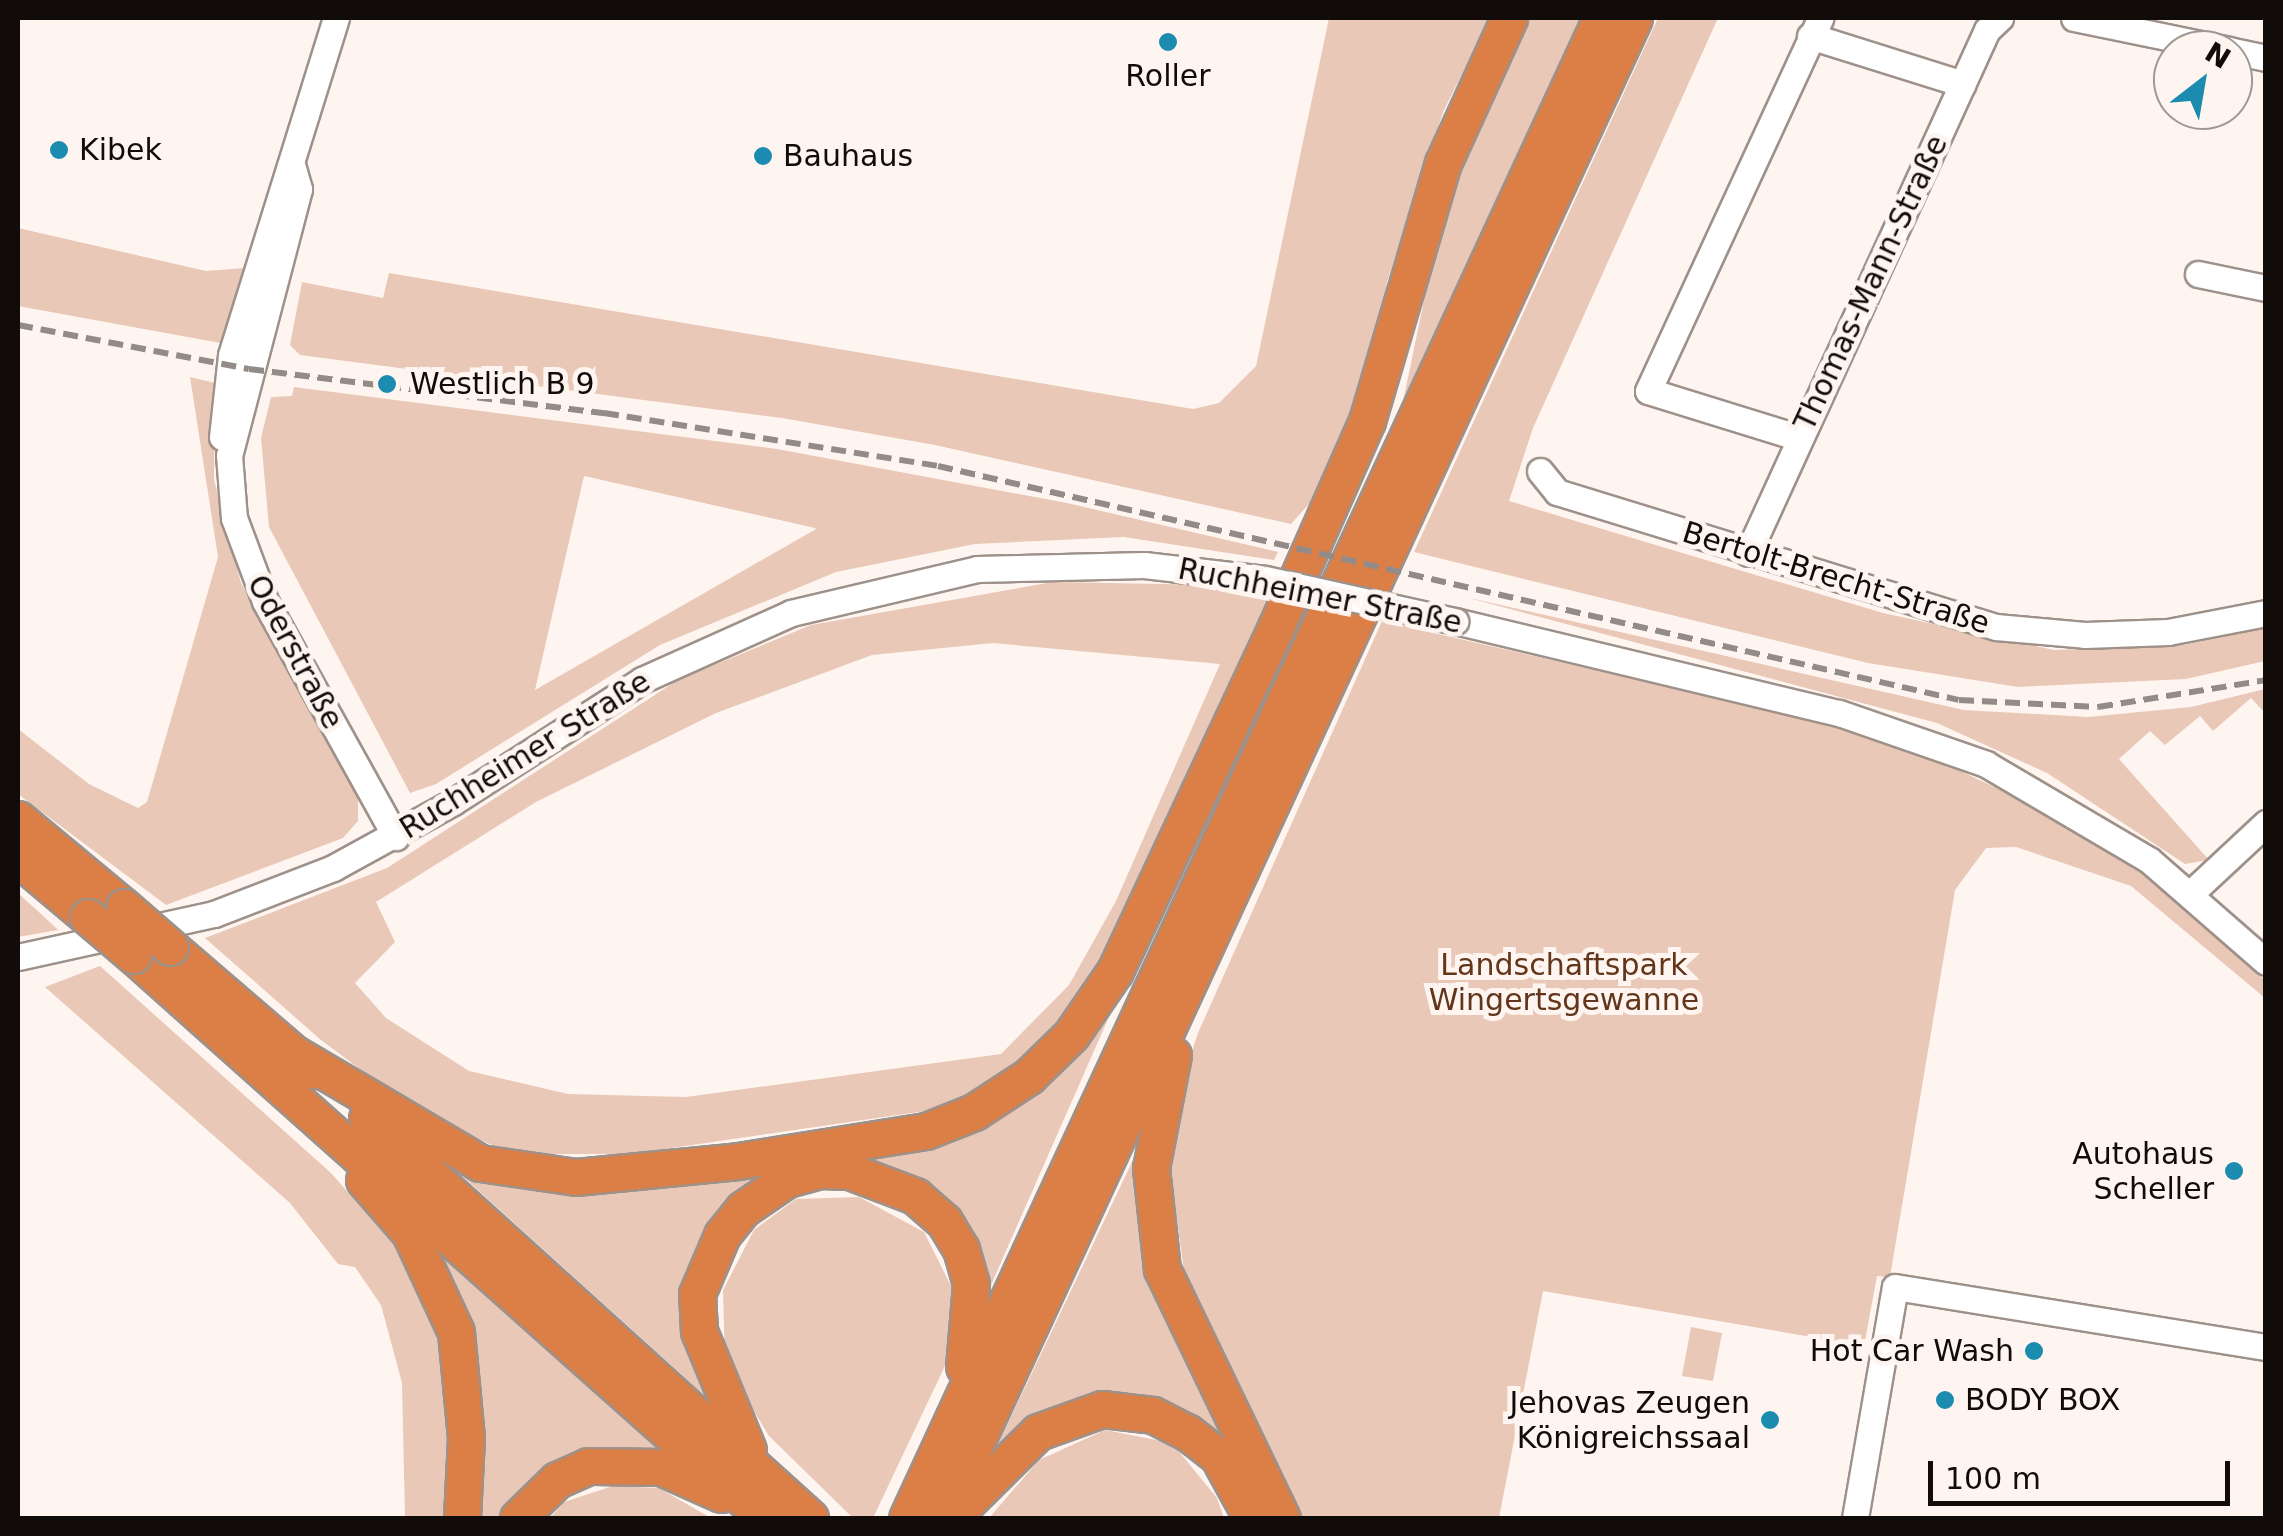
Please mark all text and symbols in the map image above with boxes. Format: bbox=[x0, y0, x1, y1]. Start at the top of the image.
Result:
north arrow bbox=[2153, 30, 2253, 130]
marker: Roller bbox=[1157, 31, 1179, 53]
text: N bbox=[2199, 35, 2236, 76]
place label: Roller bbox=[1125, 58, 1211, 94]
street label: Thomas-Mann-Straße bbox=[1787, 130, 1955, 436]
place label: Kibek bbox=[79, 132, 162, 168]
place label: Bauhaus bbox=[783, 138, 913, 174]
marker: Kibek bbox=[48, 139, 70, 161]
marker: Bauhaus bbox=[752, 145, 774, 167]
place label: Westlich B 9 bbox=[410, 366, 595, 402]
marker: Westlich B 9 bbox=[374, 371, 400, 397]
street label: Bertolt-Brecht-Straße bbox=[1678, 514, 1994, 642]
street label: Ruchheimer Straße bbox=[1175, 551, 1465, 641]
street label: Oderstraße bbox=[239, 569, 351, 735]
street label: Ruchheimer Straße bbox=[393, 663, 657, 847]
park label: Landschaftspark Wingertsgewanne bbox=[1429, 947, 1699, 1018]
place label: Autohaus Scheller bbox=[2072, 1136, 2214, 1206]
marker: Autohaus Scheller bbox=[2223, 1160, 2245, 1182]
place label: Hot Car Wash bbox=[1810, 1333, 2014, 1369]
marker: Hot Car Wash bbox=[2023, 1340, 2045, 1362]
place label: BODY BOX bbox=[1965, 1382, 2120, 1418]
place label: Jehovas Zeugen Königreichssaal bbox=[1509, 1385, 1750, 1456]
marker: BODY BOX bbox=[1934, 1389, 1956, 1411]
marker: Jehovas Zeugen Königreichssaal bbox=[1759, 1409, 1781, 1431]
scale bar bbox=[1933, 1441, 2236, 1503]
text: 100 m bbox=[1945, 1461, 2041, 1496]

